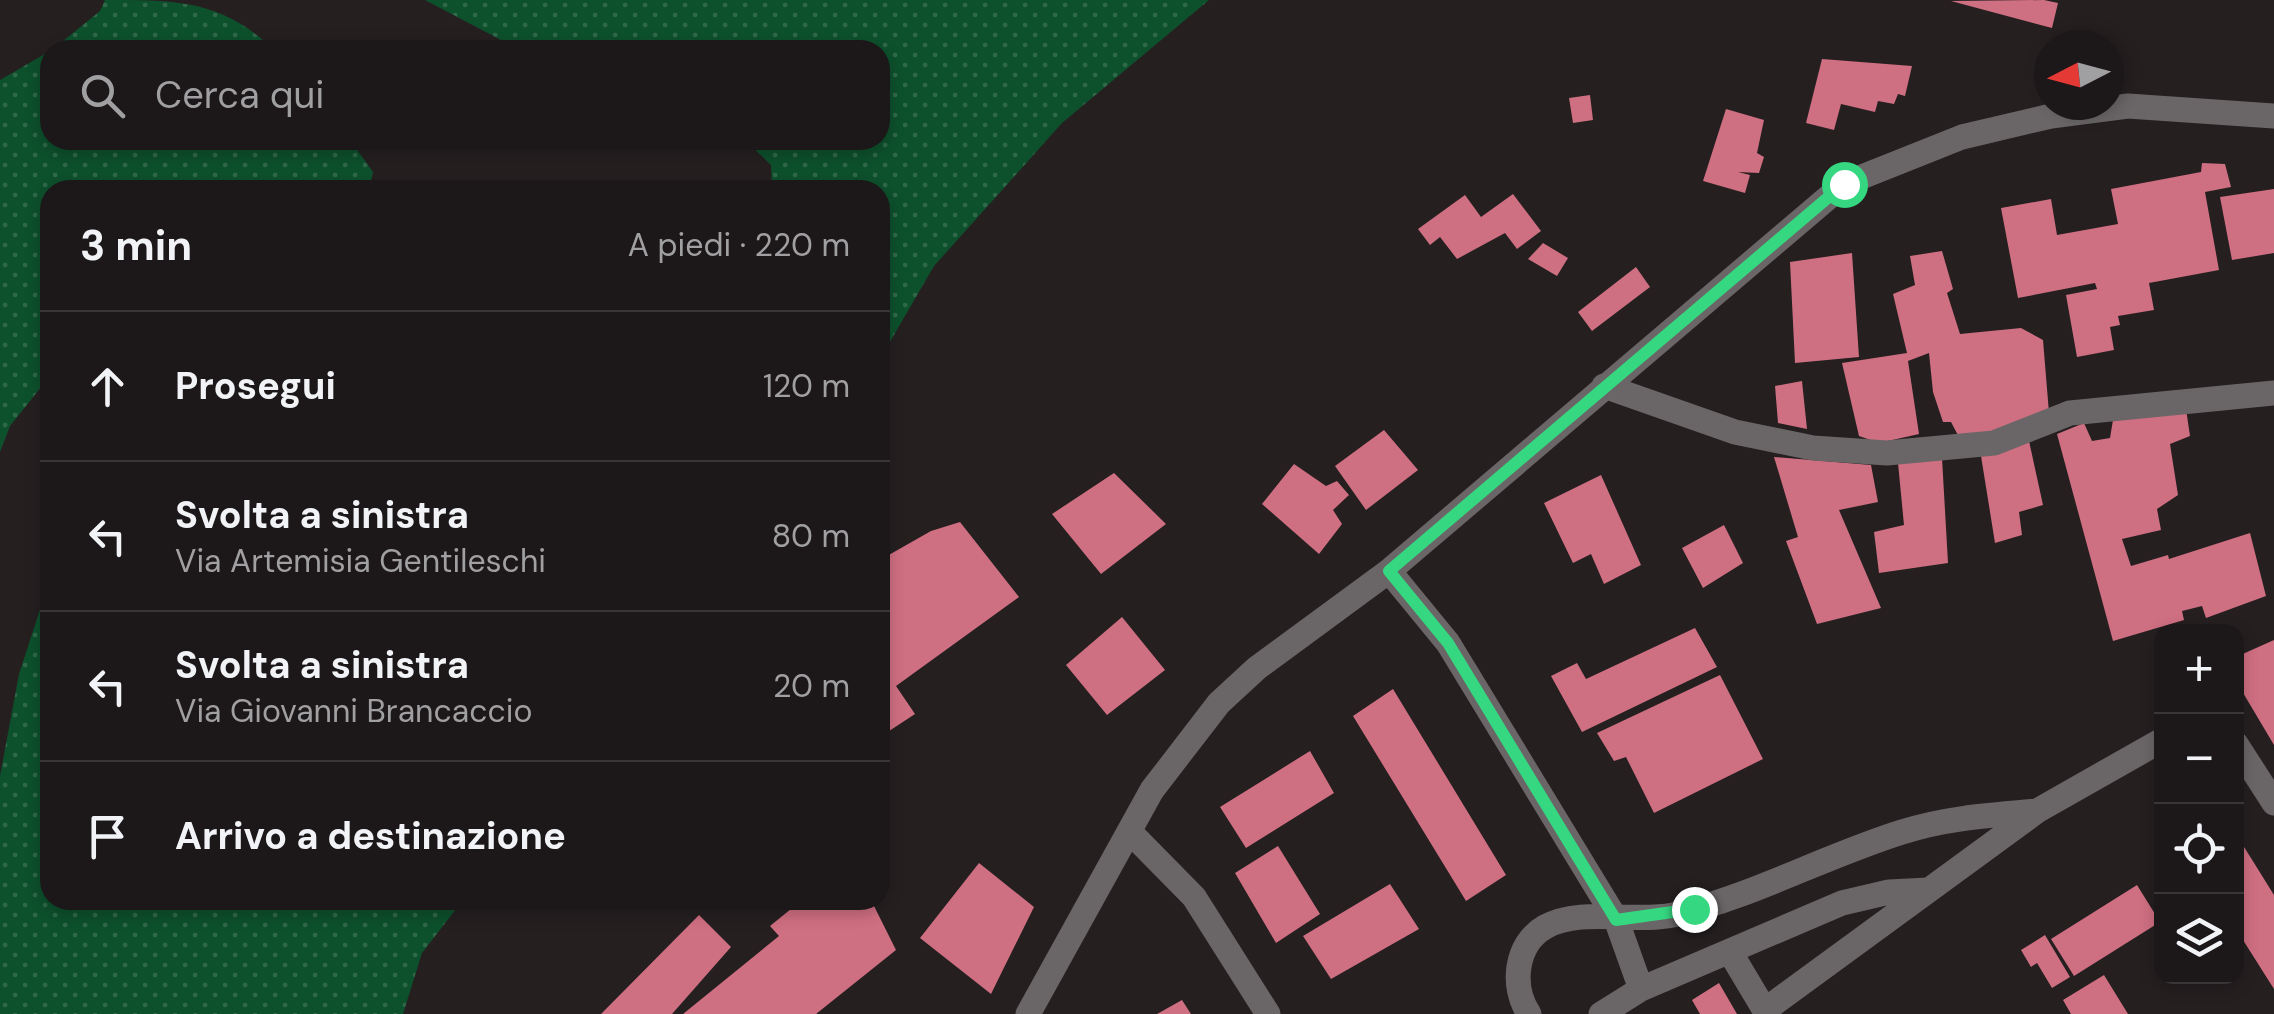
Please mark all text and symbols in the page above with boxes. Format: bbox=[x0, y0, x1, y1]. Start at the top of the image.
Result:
north arrow bbox=[2034, 30, 2124, 120]
search box bbox=[40, 40, 890, 150]
icon: search bbox=[75, 68, 130, 123]
text: Cerca qui bbox=[155, 70, 324, 120]
route start bbox=[1822, 162, 1868, 208]
text: 3 min bbox=[80, 218, 192, 273]
text: A piedi · 220 m bbox=[628, 224, 850, 266]
icon: ahead bbox=[80, 359, 135, 414]
text: Prosegui bbox=[175, 361, 336, 411]
text: 120 m bbox=[763, 365, 850, 407]
text: Svolta a sinistra bbox=[175, 490, 469, 540]
icon: left bbox=[80, 509, 135, 564]
text: 80 m bbox=[772, 515, 850, 557]
text: Via Artemisia Gentileschi bbox=[175, 540, 546, 582]
map controls bbox=[2154, 624, 2244, 984]
button: + bbox=[2154, 624, 2244, 714]
text: Svolta a sinistra bbox=[175, 640, 469, 690]
icon: left bbox=[80, 659, 135, 714]
text: 20 m bbox=[773, 665, 850, 707]
text: Via Giovanni Brancaccio bbox=[175, 690, 532, 732]
button: − bbox=[2154, 714, 2244, 804]
button: locate bbox=[2154, 804, 2244, 894]
icon: arrive bbox=[80, 809, 135, 864]
text: Arrivo a destinazione bbox=[175, 811, 566, 861]
route end bbox=[1672, 887, 1718, 933]
button: layers bbox=[2154, 894, 2244, 984]

